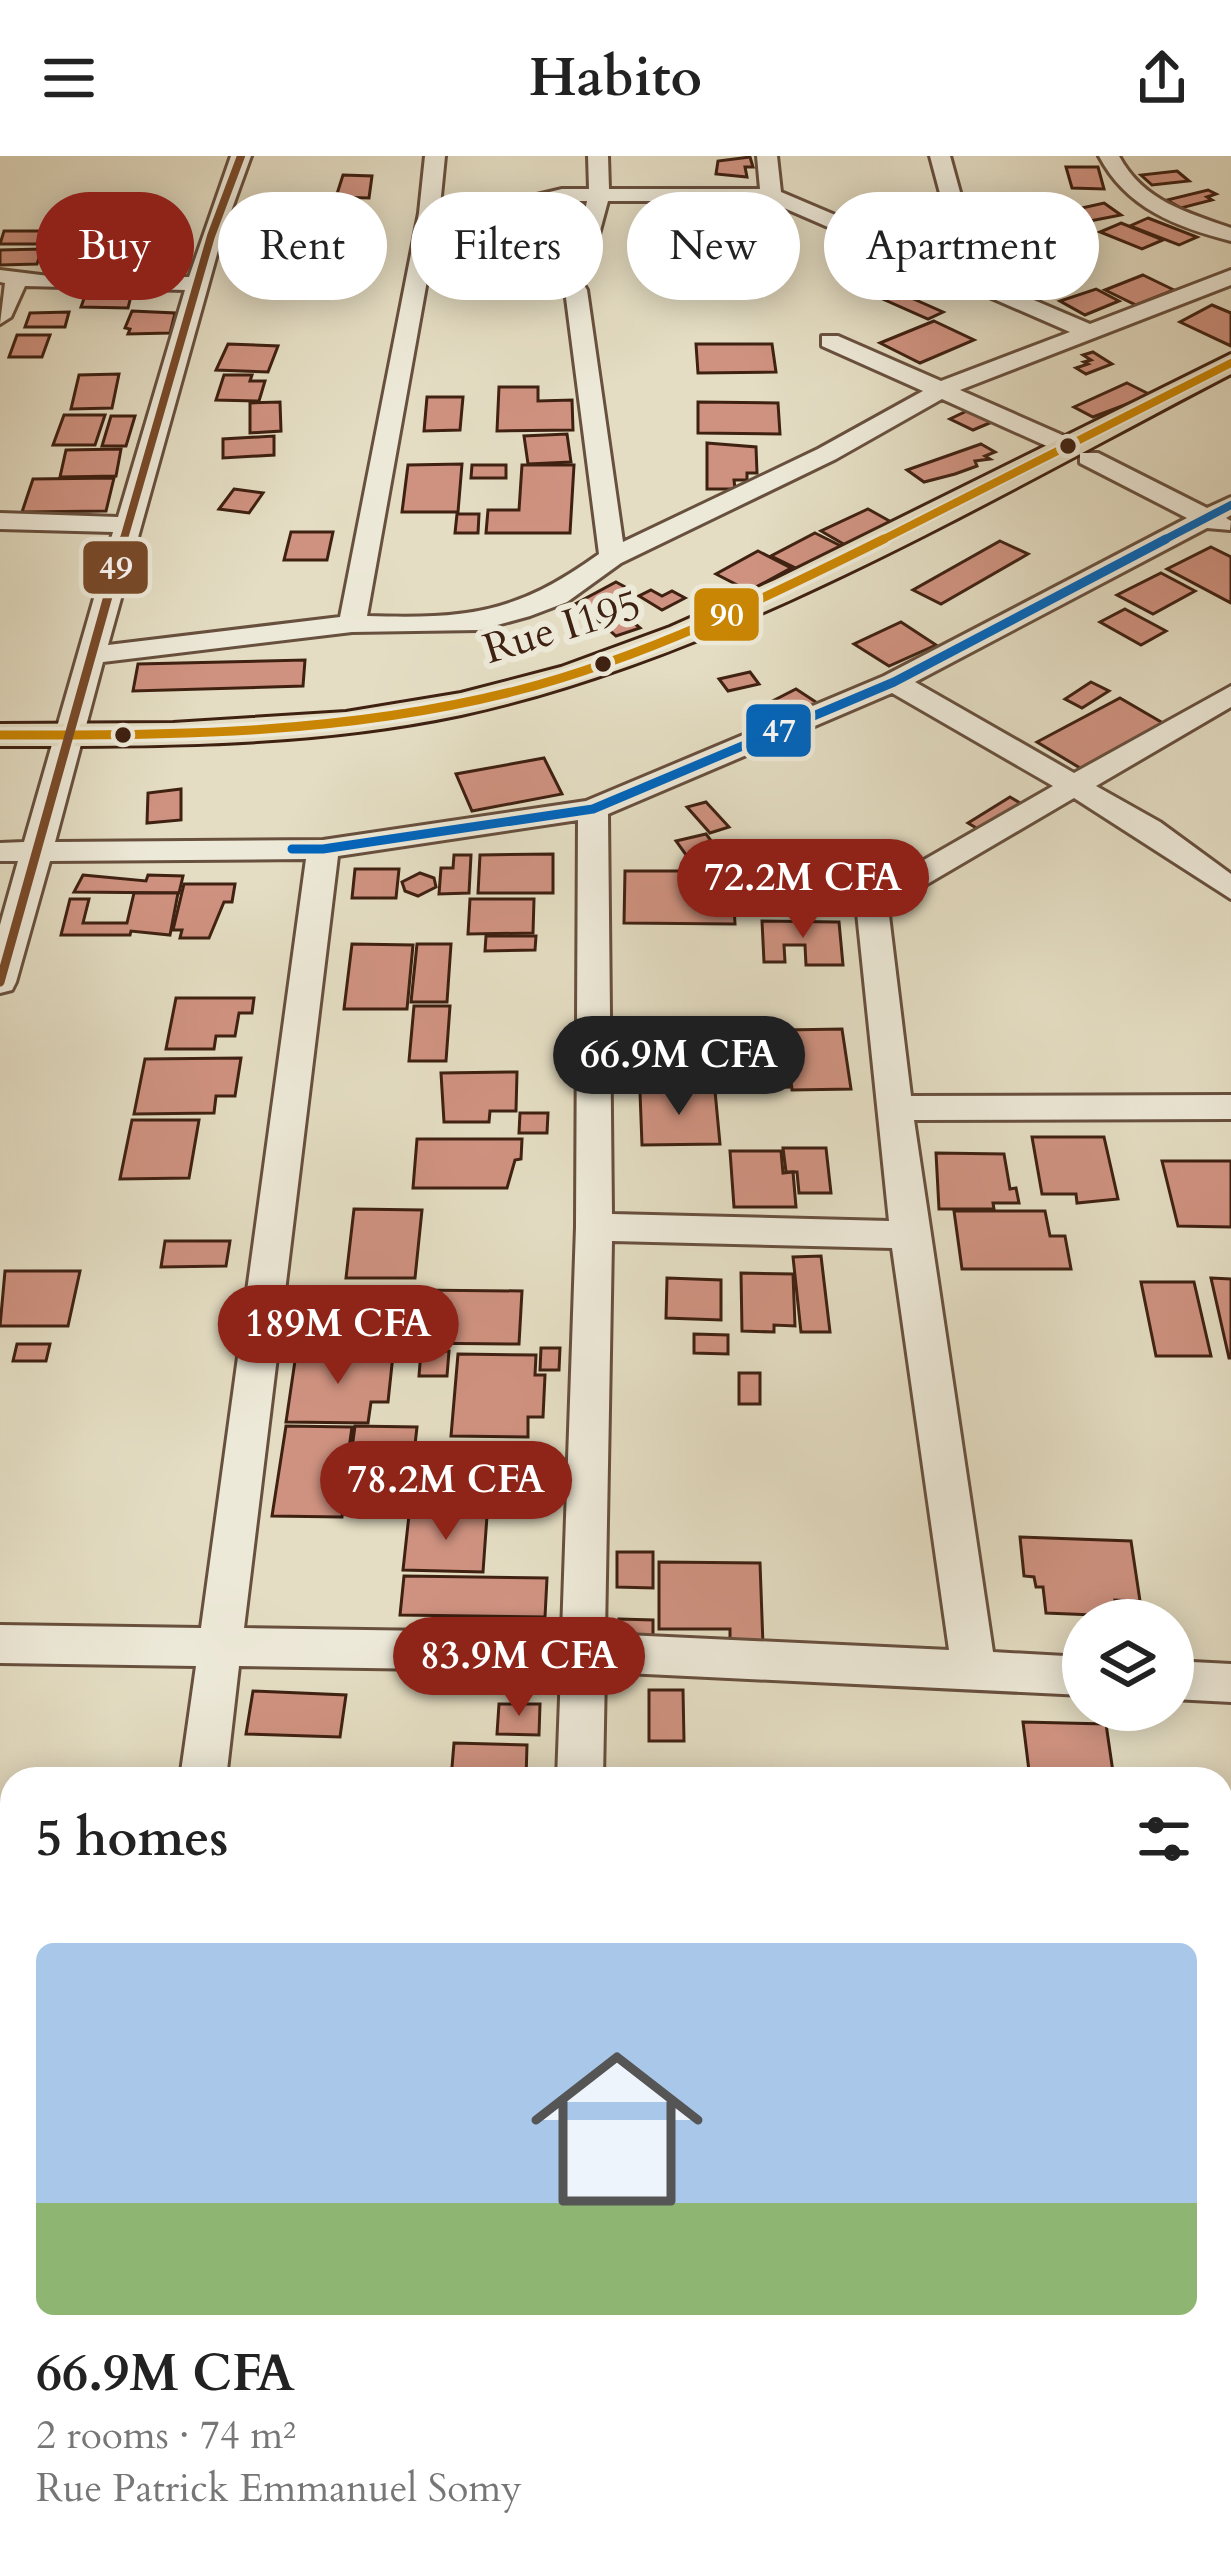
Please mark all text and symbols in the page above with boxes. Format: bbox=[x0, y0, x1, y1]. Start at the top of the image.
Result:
text: Habito bbox=[529, 42, 702, 115]
icon: menu bbox=[36, 45, 102, 111]
icon: share bbox=[1129, 45, 1195, 111]
chip: Buy bbox=[36, 192, 194, 300]
chip: Rent bbox=[218, 192, 387, 300]
chip: Filters bbox=[411, 192, 603, 300]
chip: New bbox=[627, 192, 800, 300]
chip: Apartment bbox=[824, 192, 1099, 300]
unlabelled marker bbox=[1057, 435, 1079, 457]
line badge: 49 bbox=[81, 539, 150, 596]
text: 49 bbox=[99, 546, 133, 591]
street label: Rue I195 bbox=[476, 576, 648, 678]
line badge: 90 bbox=[692, 586, 761, 643]
text: 90 bbox=[710, 593, 744, 638]
unlabelled marker bbox=[592, 653, 614, 675]
line badge: 47 bbox=[744, 702, 813, 759]
text: 47 bbox=[762, 709, 796, 754]
unlabelled marker bbox=[112, 724, 134, 746]
pin: 72.2M CFA bbox=[666, 839, 940, 941]
text: 72.2M CFA bbox=[704, 851, 902, 904]
pin: 66.9M CFA bbox=[542, 1016, 816, 1118]
text: 66.9M CFA bbox=[580, 1028, 778, 1081]
pin: 189M CFA bbox=[214, 1285, 462, 1387]
text: 189M CFA bbox=[245, 1297, 431, 1350]
pin: 78.2M CFA bbox=[309, 1441, 583, 1543]
text: 78.2M CFA bbox=[347, 1453, 545, 1506]
map controls bbox=[1062, 1599, 1194, 1731]
button: layers bbox=[1062, 1599, 1194, 1731]
pin: 83.9M CFA bbox=[382, 1617, 656, 1719]
text: 83.9M CFA bbox=[420, 1629, 618, 1682]
text: 5 homes bbox=[36, 1804, 228, 1874]
icon: filters bbox=[1131, 1806, 1197, 1872]
icon: home bbox=[509, 2021, 725, 2237]
text: 66.9M CFA bbox=[36, 2339, 295, 2409]
text: 2 rooms · 74 m² bbox=[36, 2409, 296, 2462]
text: Rue Patrick Emmanuel Somy bbox=[36, 2462, 522, 2515]

